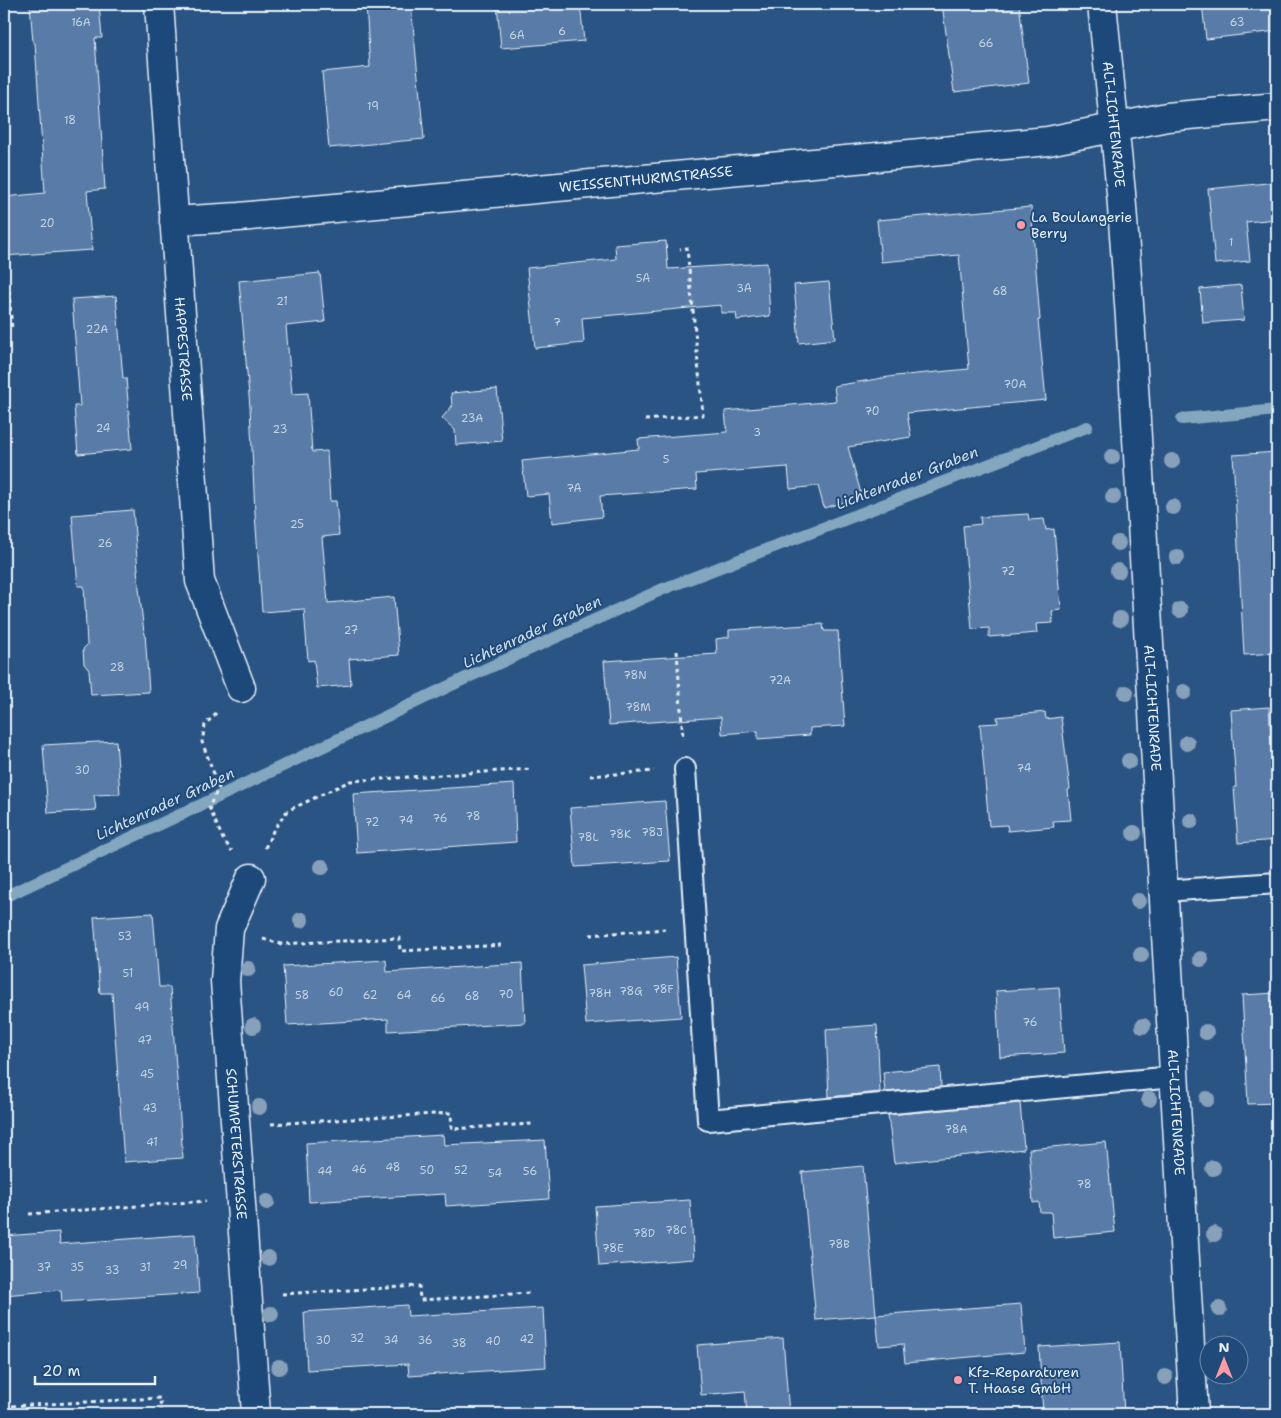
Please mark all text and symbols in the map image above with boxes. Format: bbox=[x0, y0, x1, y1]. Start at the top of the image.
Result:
house number: 16A bbox=[71, 15, 91, 30]
house number: 63 bbox=[1230, 15, 1244, 30]
house number: 6 bbox=[558, 24, 566, 39]
house number: 6A bbox=[509, 28, 525, 43]
house number: 66 bbox=[978, 36, 994, 51]
street label: ALT-LICHTENRADE bbox=[1099, 60, 1129, 189]
house number: 19 bbox=[367, 99, 379, 114]
house number: 18 bbox=[64, 113, 76, 128]
street label: WEISSENTHURMSTRASSE bbox=[558, 162, 734, 196]
place label: La Boulangerie Berry bbox=[1031, 208, 1132, 242]
house number: 20 bbox=[39, 216, 55, 231]
marker: La Boulangerie Berry bbox=[1015, 219, 1027, 231]
house number: 1 bbox=[1229, 235, 1233, 250]
house number: 5A bbox=[636, 271, 650, 286]
house number: 3A bbox=[736, 281, 752, 296]
house number: 68 bbox=[993, 284, 1007, 299]
house number: 21 bbox=[276, 294, 288, 309]
street label: HAPPESTRASSE bbox=[171, 296, 196, 402]
house number: 7 bbox=[553, 315, 561, 330]
house number: 22A bbox=[86, 322, 108, 337]
house number: 70A bbox=[1003, 377, 1027, 392]
house number: 70 bbox=[864, 404, 880, 419]
house number: 23A bbox=[461, 411, 483, 426]
house number: 24 bbox=[96, 421, 111, 436]
house number: 23 bbox=[273, 422, 287, 437]
house number: 3 bbox=[753, 425, 761, 440]
water label: Lichtenrader Graben bbox=[833, 442, 981, 514]
house number: 5 bbox=[663, 452, 670, 467]
house number: 7A bbox=[566, 481, 582, 496]
house number: 25 bbox=[290, 517, 304, 532]
house number: 26 bbox=[98, 536, 112, 551]
house number: 72 bbox=[1001, 564, 1015, 579]
water label: Lichtenrader Graben bbox=[459, 591, 605, 673]
house number: 27 bbox=[344, 623, 359, 638]
street label: ALT-LICHTENRADE bbox=[1140, 644, 1165, 772]
house number: 28 bbox=[109, 660, 125, 675]
house number: 78N bbox=[623, 668, 647, 683]
house number: 72A bbox=[769, 673, 791, 688]
house number: 78M bbox=[625, 700, 651, 715]
house number: 74 bbox=[1017, 761, 1032, 776]
house number: 30 bbox=[74, 763, 90, 778]
water label: Lichtenrader Graben bbox=[92, 763, 238, 845]
house number: 78 bbox=[466, 809, 480, 824]
house number: 76 bbox=[433, 811, 447, 826]
house number: 74 bbox=[399, 813, 414, 828]
house number: 72 bbox=[365, 815, 379, 830]
house number: 78J bbox=[641, 825, 663, 840]
house number: 78K bbox=[609, 827, 631, 842]
house number: 78L bbox=[577, 830, 599, 845]
house number: 53 bbox=[118, 929, 132, 944]
house number: 51 bbox=[123, 966, 133, 981]
house number: 78F bbox=[652, 982, 674, 997]
house number: 78G bbox=[619, 984, 643, 999]
house number: 60 bbox=[328, 985, 344, 1000]
house number: 78H bbox=[588, 986, 612, 1001]
house number: 70 bbox=[498, 987, 514, 1002]
house number: 58 bbox=[295, 988, 309, 1003]
house number: 62 bbox=[363, 988, 377, 1003]
house number: 64 bbox=[396, 988, 412, 1003]
house number: 68 bbox=[465, 989, 479, 1004]
house number: 66 bbox=[430, 991, 446, 1006]
house number: 49 bbox=[135, 1000, 149, 1015]
house number: 76 bbox=[1023, 1015, 1037, 1030]
house number: 47 bbox=[138, 1033, 153, 1048]
street label: ALT-LICHTENRADE bbox=[1164, 1049, 1189, 1176]
house number: 45 bbox=[140, 1067, 154, 1082]
street label: SCHUMPETERSTRASSE bbox=[222, 1068, 251, 1220]
house number: 43 bbox=[143, 1101, 157, 1116]
house number: 78A bbox=[945, 1122, 967, 1137]
house number: 41 bbox=[146, 1135, 158, 1150]
house number: 48 bbox=[385, 1160, 401, 1175]
house number: 46 bbox=[351, 1162, 367, 1177]
house number: 50 bbox=[420, 1163, 434, 1178]
house number: 52 bbox=[454, 1163, 468, 1178]
house number: 44 bbox=[317, 1164, 333, 1179]
house number: 56 bbox=[523, 1164, 537, 1179]
house number: 54 bbox=[488, 1166, 502, 1181]
house number: 78 bbox=[1077, 1177, 1091, 1192]
house number: 78C bbox=[665, 1223, 687, 1238]
house number: 78D bbox=[633, 1226, 655, 1241]
house number: 78B bbox=[828, 1237, 850, 1252]
house number: 78E bbox=[602, 1241, 624, 1256]
house number: 29 bbox=[173, 1258, 187, 1273]
house number: 37 bbox=[37, 1260, 52, 1275]
house number: 35 bbox=[70, 1260, 84, 1275]
house number: 31 bbox=[139, 1260, 151, 1275]
house number: 33 bbox=[105, 1263, 119, 1278]
house number: 32 bbox=[350, 1331, 364, 1346]
house number: 42 bbox=[520, 1332, 534, 1347]
house number: 30 bbox=[315, 1333, 331, 1348]
house number: 34 bbox=[384, 1333, 399, 1348]
house number: 36 bbox=[417, 1333, 433, 1348]
house number: 40 bbox=[485, 1334, 501, 1349]
house number: 38 bbox=[451, 1336, 467, 1351]
north arrow bbox=[1198, 1336, 1248, 1386]
text: N bbox=[1218, 1338, 1230, 1356]
scale bar bbox=[35, 1353, 155, 1385]
text: 20 m bbox=[42, 1361, 81, 1381]
place label: Kfz-Reparaturen T. Haase GmbH bbox=[968, 1363, 1079, 1397]
marker: Kfz-Reparaturen T. Haase GmbH bbox=[952, 1374, 964, 1386]

